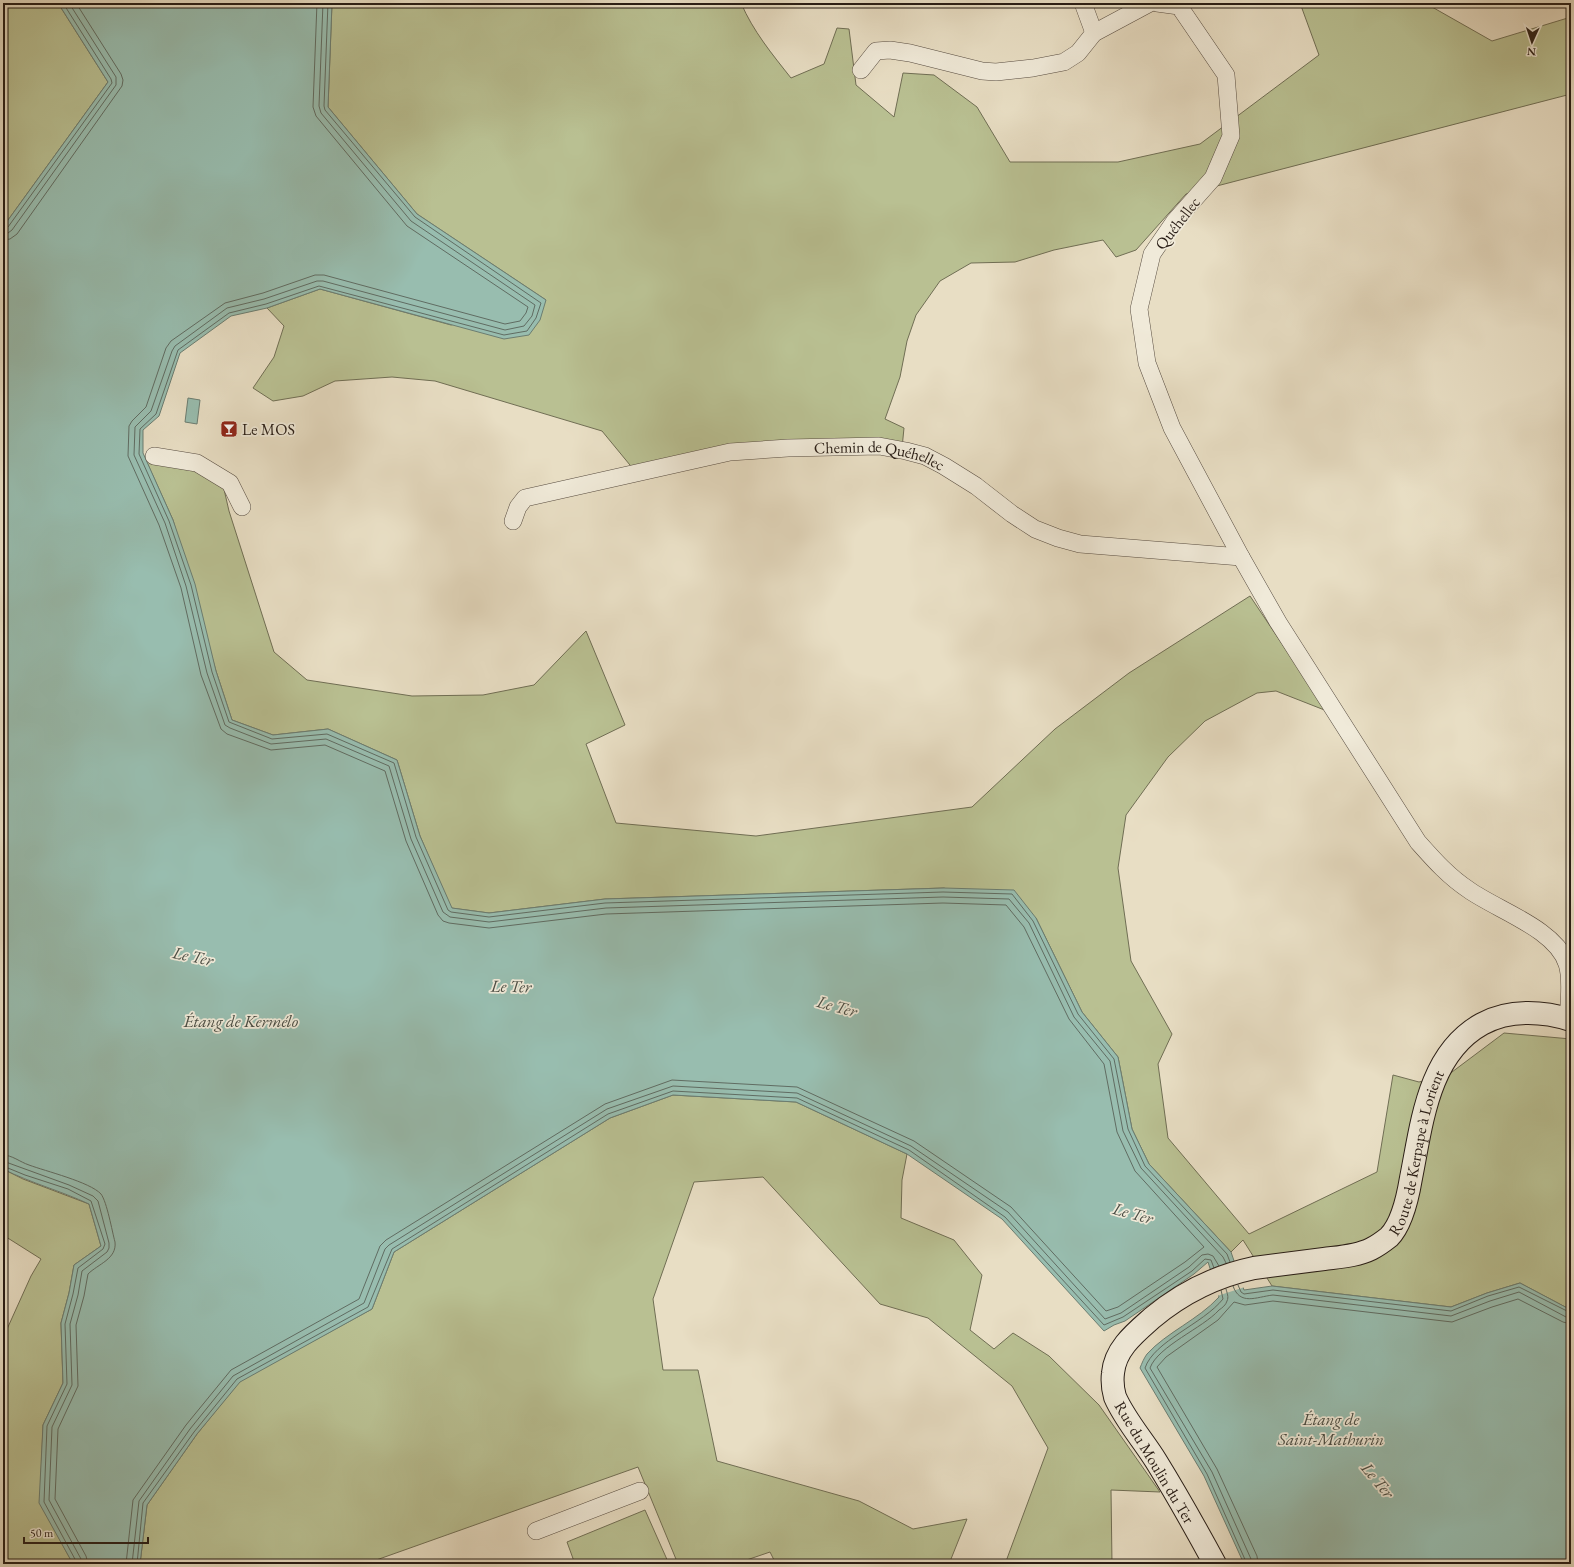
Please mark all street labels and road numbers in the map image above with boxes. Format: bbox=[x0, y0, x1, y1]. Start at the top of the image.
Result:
street label: Quéhellec bbox=[1150, 193, 1205, 254]
street label: Chemin de Quéhellec bbox=[814, 436, 948, 475]
street label: Route de Kerpape à Lorient bbox=[1384, 1067, 1449, 1240]
street label: Rue du Moulin du Ter bbox=[1110, 1397, 1200, 1528]

